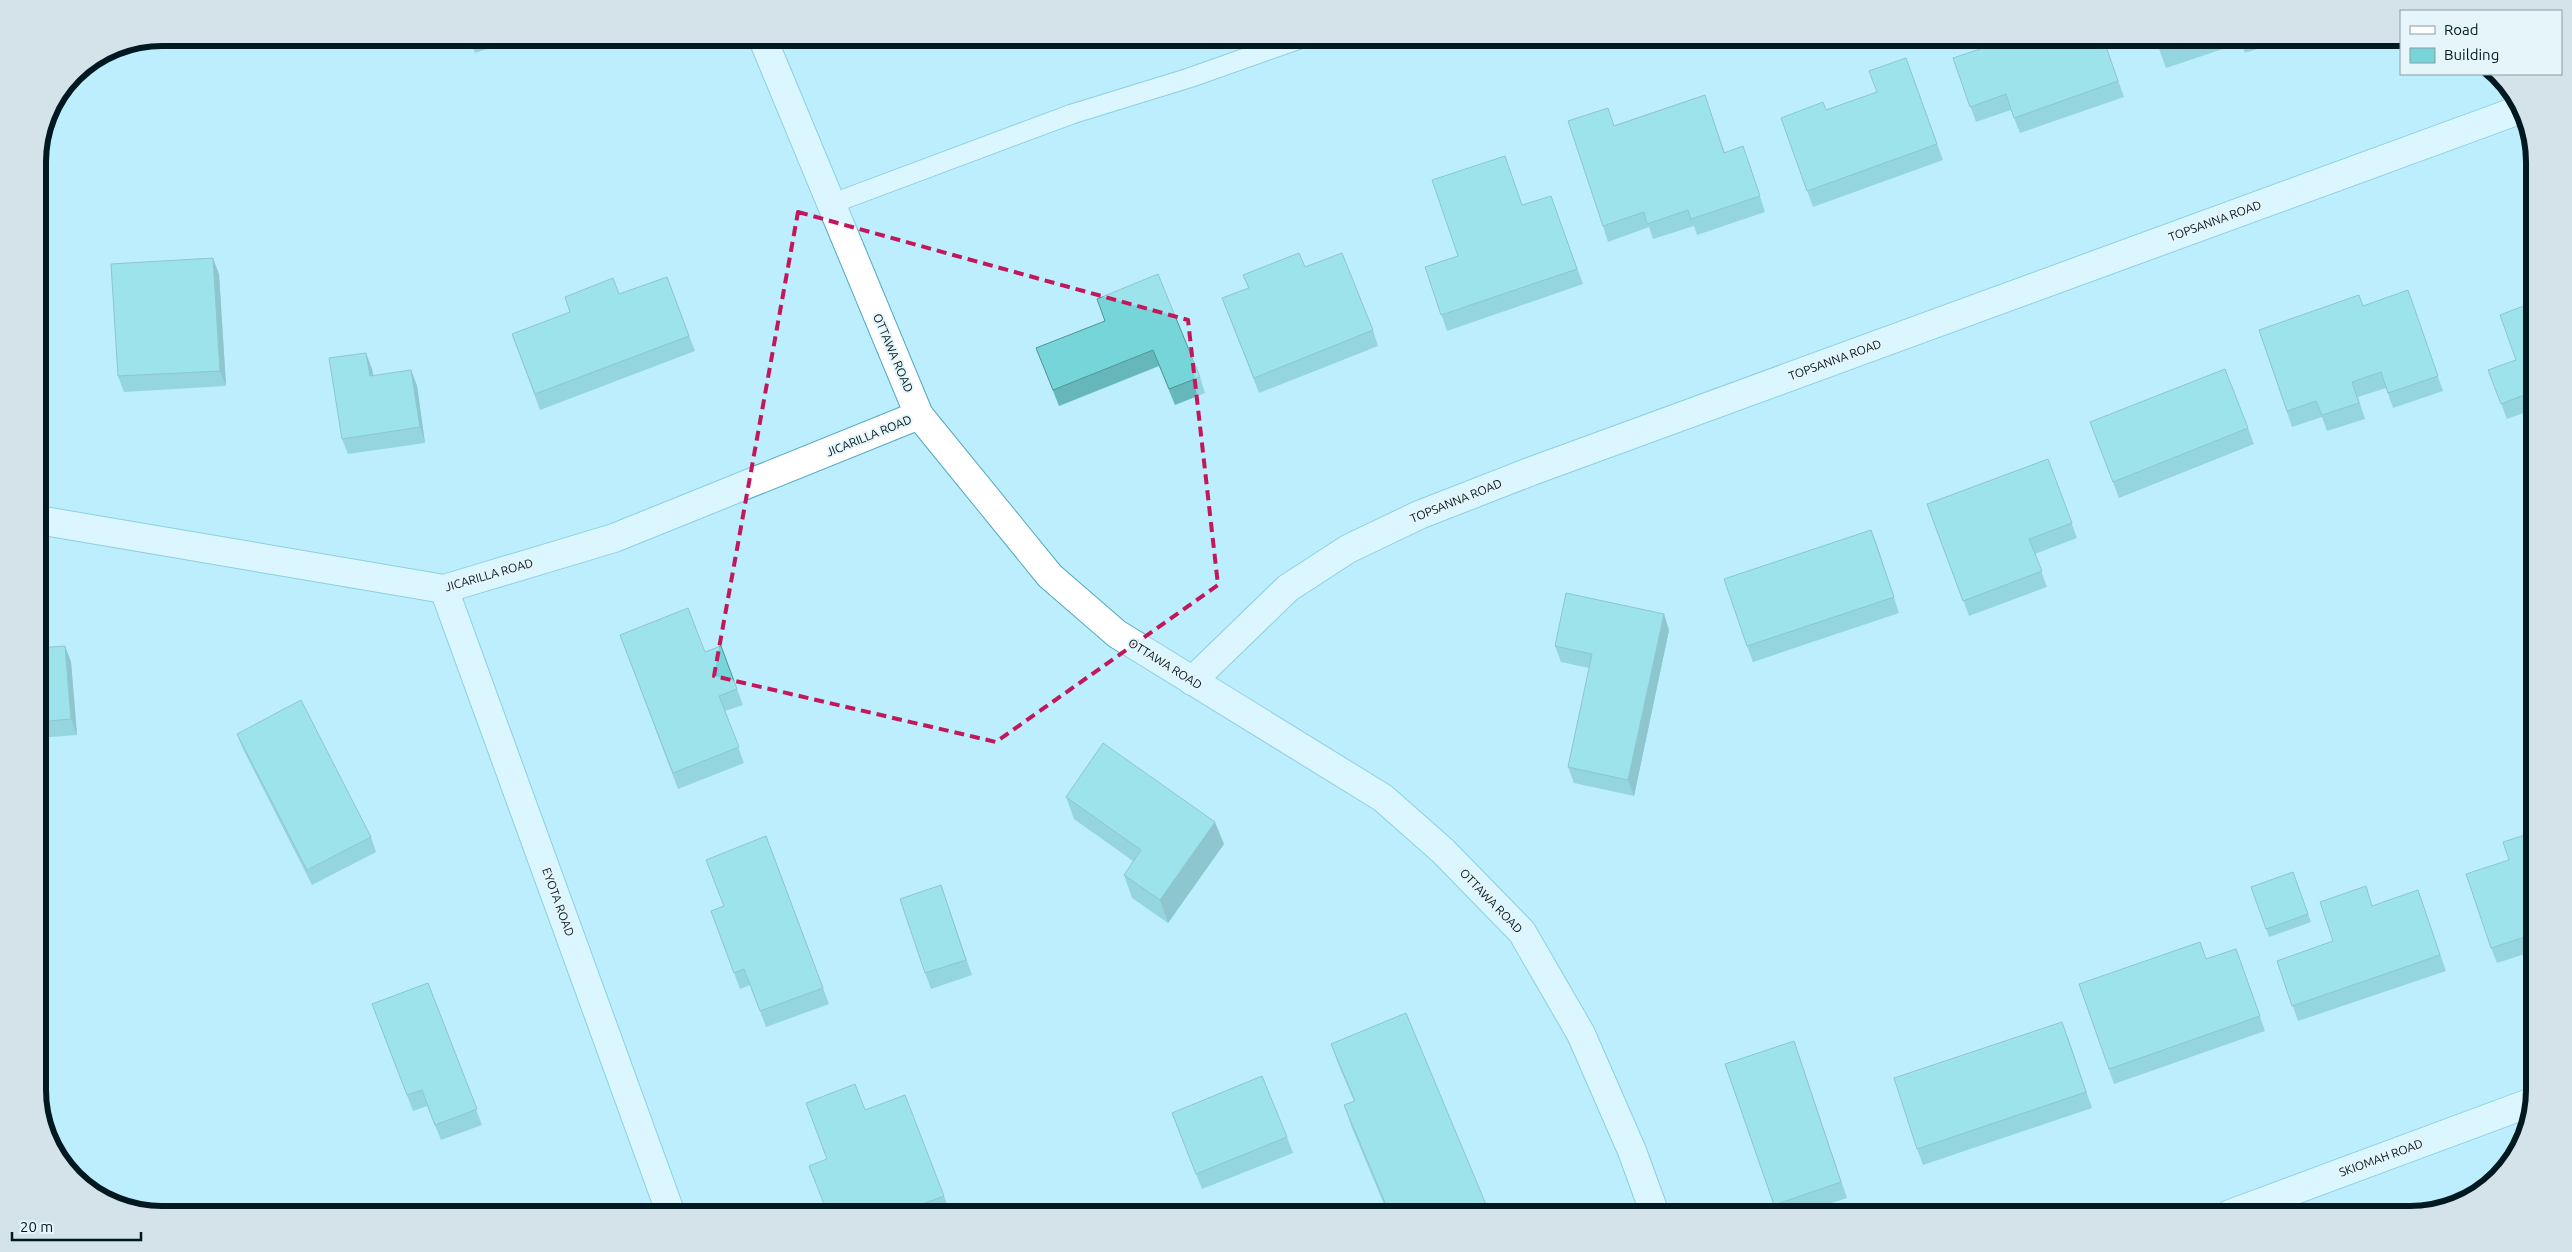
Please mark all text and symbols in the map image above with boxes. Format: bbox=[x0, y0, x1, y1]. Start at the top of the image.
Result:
legend bbox=[2400, 10, 2562, 75]
text: Road bbox=[2444, 21, 2479, 38]
text: Building bbox=[2444, 46, 2499, 63]
street label: TOPSANNA ROAD bbox=[2167, 198, 2263, 243]
street label: OTTAWA ROAD bbox=[871, 312, 916, 394]
street label: TOPSANNA ROAD bbox=[1787, 337, 1883, 382]
street label: JICARILLA ROAD bbox=[824, 412, 913, 459]
street label: TOPSANNA ROAD bbox=[1408, 476, 1504, 525]
street label: JICARILLA ROAD bbox=[443, 556, 534, 593]
street label: OTTAWA ROAD bbox=[1126, 636, 1204, 691]
street label: EYOTA ROAD bbox=[540, 866, 577, 938]
street label: OTTAWA ROAD bbox=[1457, 866, 1525, 935]
street label: SKIOMAH ROAD bbox=[2337, 1136, 2425, 1179]
scale bar bbox=[12, 1210, 141, 1242]
text: 20 m bbox=[20, 1218, 53, 1235]

